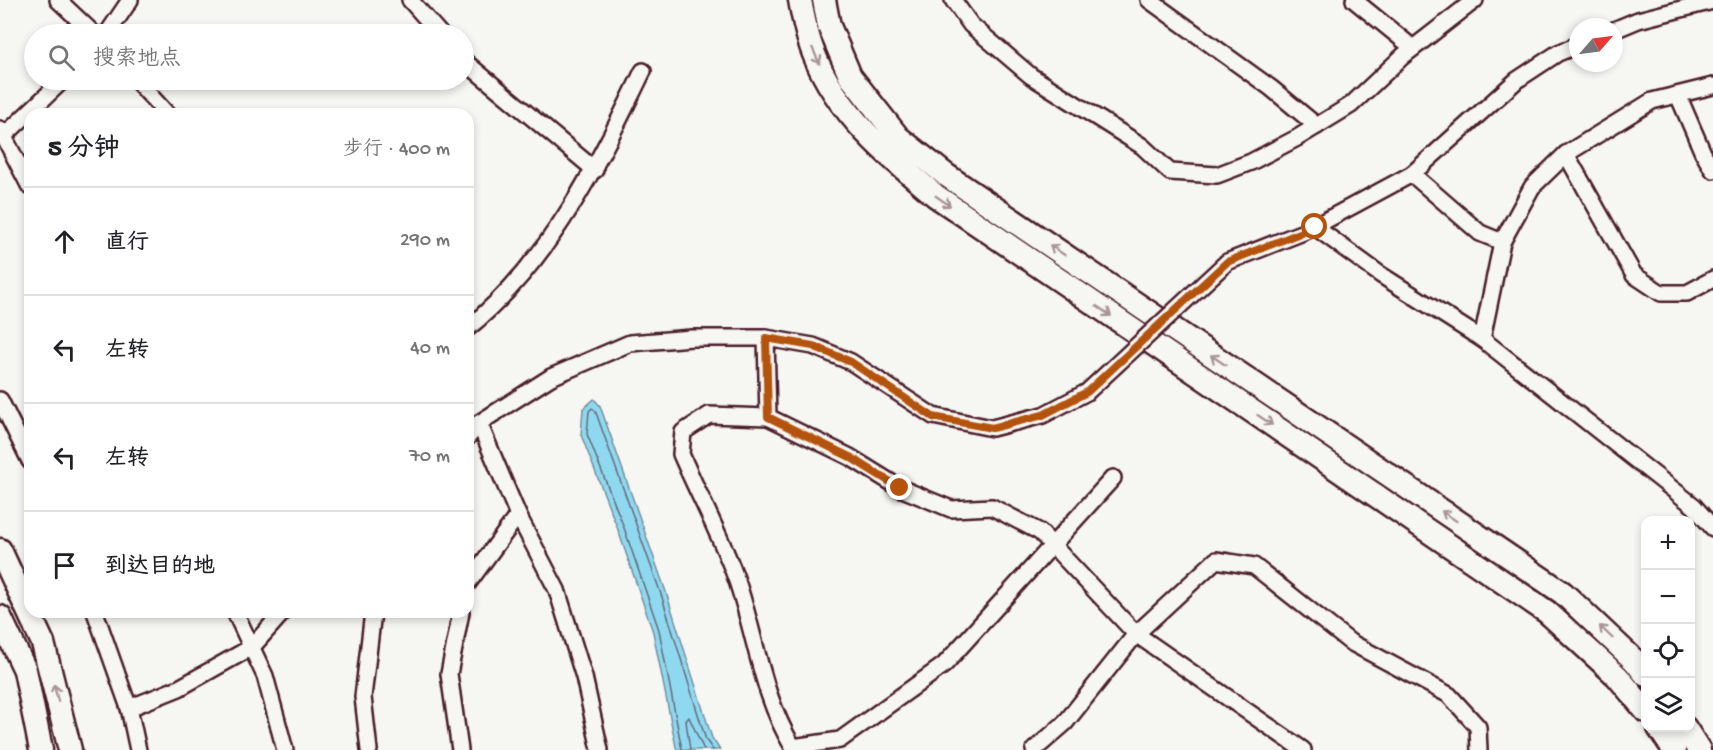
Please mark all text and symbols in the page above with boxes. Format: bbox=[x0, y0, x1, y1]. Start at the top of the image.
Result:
north arrow bbox=[1569, 18, 1623, 72]
search box bbox=[24, 24, 474, 90]
icon: search bbox=[45, 41, 78, 74]
one-way arrow bbox=[811, 46, 822, 64]
text: 搜索地点 bbox=[93, 47, 181, 73]
text: 5 分钟 bbox=[48, 135, 120, 166]
text: 步行 · 400 m bbox=[343, 139, 450, 162]
one-way arrow bbox=[934, 195, 950, 207]
route start bbox=[1301, 213, 1327, 239]
icon: ahead bbox=[48, 225, 81, 258]
text: 290 m bbox=[400, 230, 450, 253]
text: 直行 bbox=[105, 231, 149, 257]
one-way arrow bbox=[1049, 244, 1066, 256]
one-way arrow bbox=[1095, 305, 1112, 317]
icon: left bbox=[48, 333, 81, 366]
text: 40 m bbox=[410, 338, 450, 361]
text: 左转 bbox=[105, 339, 149, 365]
one-way arrow bbox=[1210, 353, 1227, 366]
one-way arrow bbox=[1256, 414, 1273, 426]
icon: left bbox=[48, 441, 81, 474]
text: 70 m bbox=[409, 446, 450, 469]
text: 左转 bbox=[105, 447, 149, 473]
route end bbox=[886, 474, 912, 500]
one-way arrow bbox=[1442, 510, 1458, 522]
map controls bbox=[1641, 516, 1695, 732]
button: + bbox=[1641, 516, 1695, 570]
icon: arrive bbox=[48, 549, 81, 582]
text: 到达目的地 bbox=[105, 555, 215, 581]
button: − bbox=[1641, 570, 1695, 624]
one-way arrow bbox=[1598, 624, 1613, 639]
button: locate bbox=[1641, 624, 1695, 678]
button: layers bbox=[1641, 678, 1695, 732]
one-way arrow bbox=[49, 684, 61, 703]

